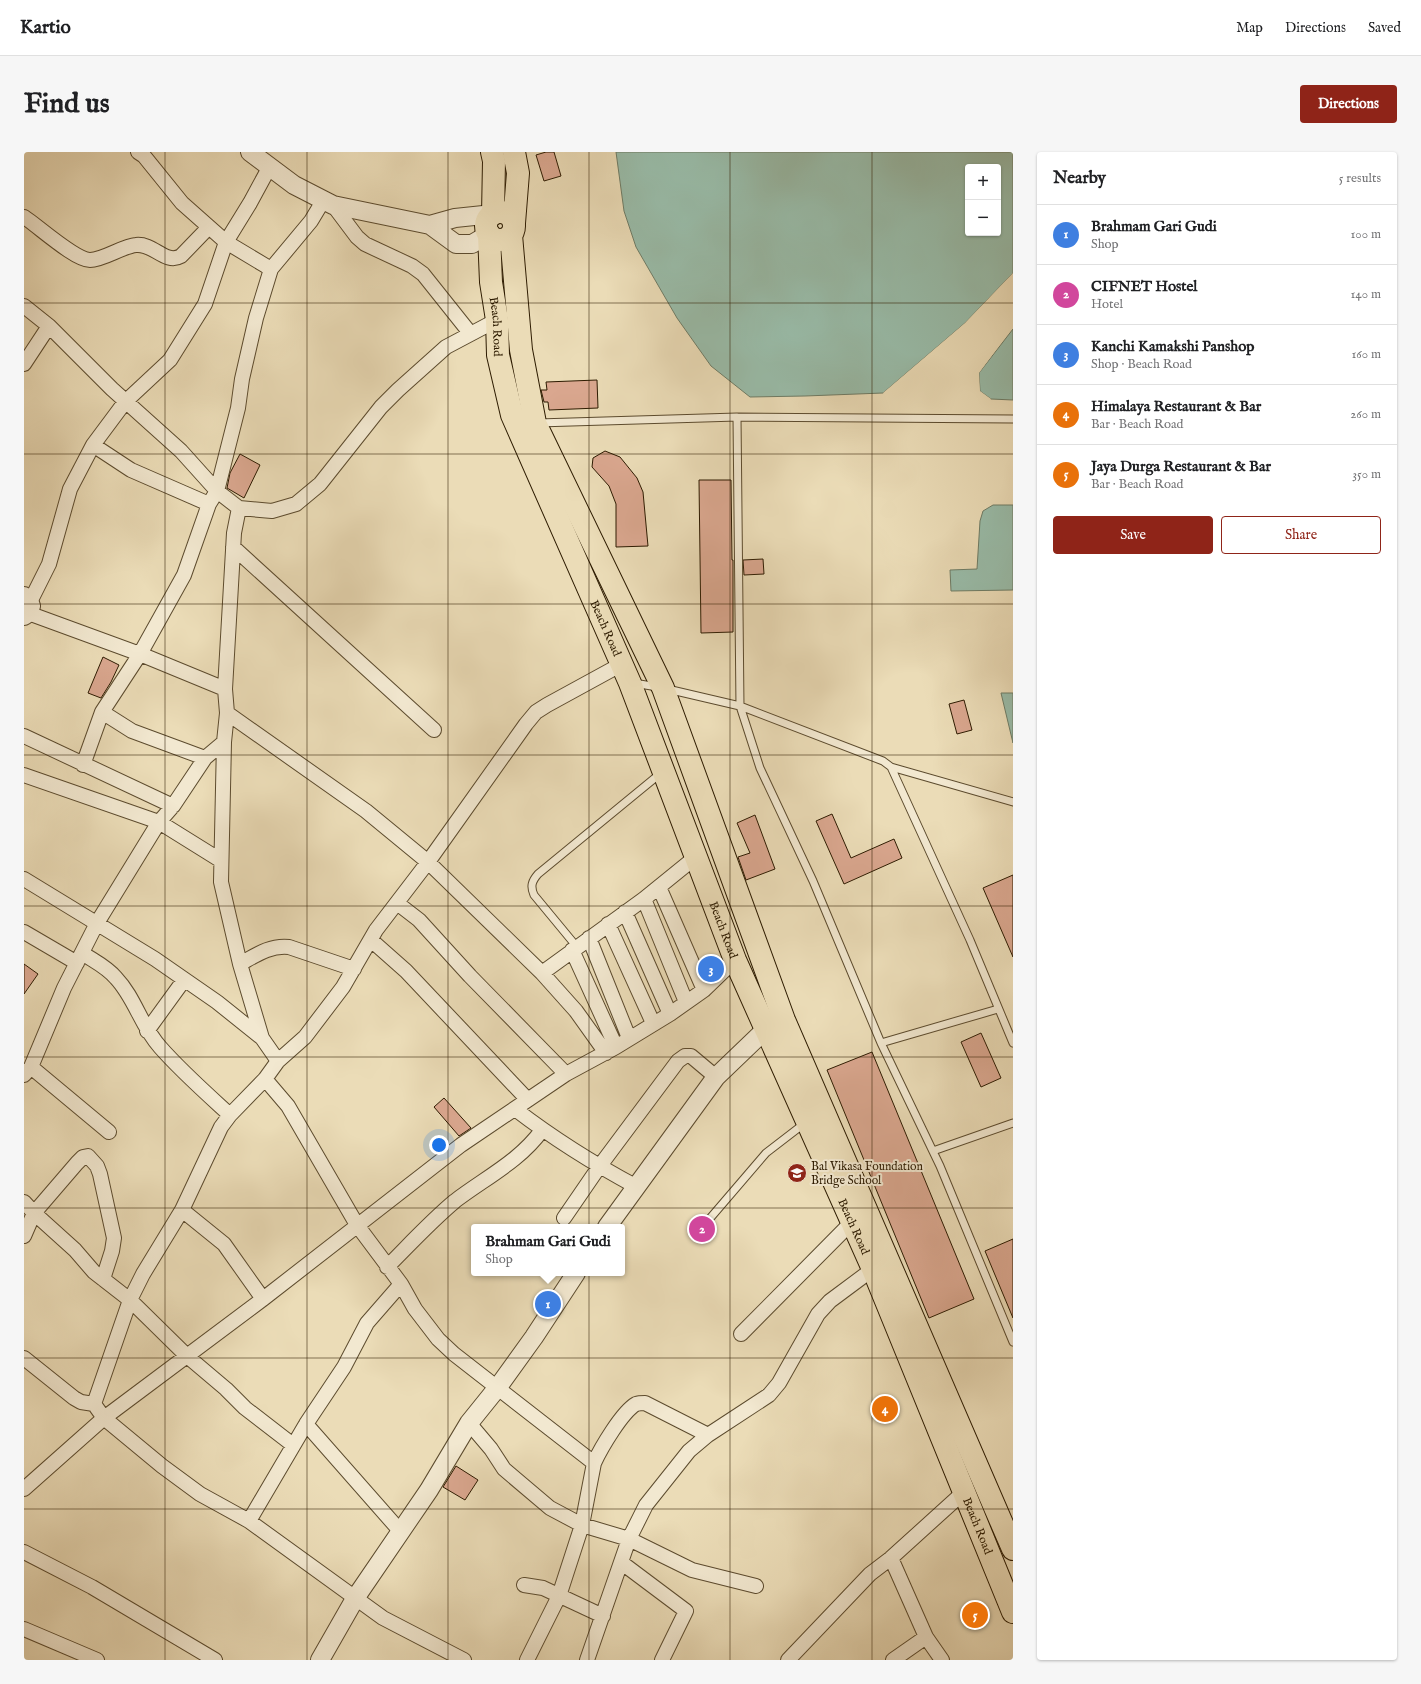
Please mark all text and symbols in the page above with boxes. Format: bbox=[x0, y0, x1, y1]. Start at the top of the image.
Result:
text: Kartio bbox=[20, 16, 71, 40]
text: Map bbox=[1236, 19, 1263, 37]
text: Directions bbox=[1285, 19, 1346, 37]
text: Saved bbox=[1368, 19, 1401, 37]
button: Directions bbox=[1300, 85, 1397, 123]
text: Find us bbox=[24, 87, 110, 122]
map controls bbox=[965, 164, 1001, 236]
button: + bbox=[965, 164, 1001, 200]
text: Nearby bbox=[1053, 168, 1106, 189]
text: 5 results bbox=[1339, 170, 1381, 187]
button: − bbox=[965, 200, 1001, 236]
text: Brahmam Gari Gudi bbox=[1091, 217, 1217, 236]
text: 1 bbox=[1064, 226, 1068, 243]
text: 100 m bbox=[1351, 226, 1381, 243]
text: Shop bbox=[1091, 236, 1119, 253]
text: CIFNET Hostel bbox=[1091, 277, 1197, 296]
text: 2 bbox=[1063, 286, 1069, 303]
text: 140 m bbox=[1351, 286, 1381, 303]
street label: Beach Road bbox=[486, 296, 506, 357]
text: Hotel bbox=[1091, 296, 1123, 313]
text: Kanchi Kamakshi Panshop bbox=[1091, 337, 1254, 356]
text: 3 bbox=[1064, 346, 1068, 363]
text: 160 m bbox=[1351, 346, 1381, 363]
text: Shop · Beach Road bbox=[1091, 356, 1192, 373]
text: Himalaya Restaurant & Bar bbox=[1091, 397, 1261, 416]
text: 4 bbox=[1063, 406, 1069, 423]
text: 260 m bbox=[1350, 406, 1381, 423]
text: Bar · Beach Road bbox=[1091, 416, 1183, 433]
text: Jaya Durga Restaurant & Bar bbox=[1091, 457, 1271, 476]
text: 5 bbox=[1064, 466, 1068, 483]
text: 350 m bbox=[1352, 466, 1381, 483]
text: Bar · Beach Road bbox=[1091, 476, 1183, 493]
button: Save bbox=[1053, 516, 1213, 554]
button: Share bbox=[1221, 516, 1381, 554]
street label: Beach Road bbox=[587, 598, 625, 659]
street label: Beach Road bbox=[706, 899, 741, 961]
pin: 3 bbox=[698, 954, 724, 984]
your location bbox=[429, 1135, 449, 1155]
place label: Bal Vikasa Foundation Bridge School bbox=[811, 1159, 924, 1188]
school or university icon: Bal Vikasa Foundation Bridge School bbox=[786, 1162, 808, 1184]
street label: Beach Road bbox=[835, 1196, 873, 1257]
pin: 2 bbox=[689, 1214, 715, 1244]
popup bbox=[471, 1224, 625, 1276]
text: Brahmam Gari Gudi bbox=[485, 1232, 611, 1251]
text: Shop bbox=[485, 1251, 513, 1268]
pin: 1 bbox=[535, 1289, 561, 1319]
pin: 4 bbox=[872, 1394, 898, 1424]
street label: Beach Road bbox=[960, 1495, 996, 1557]
pin: 5 bbox=[962, 1600, 988, 1630]

